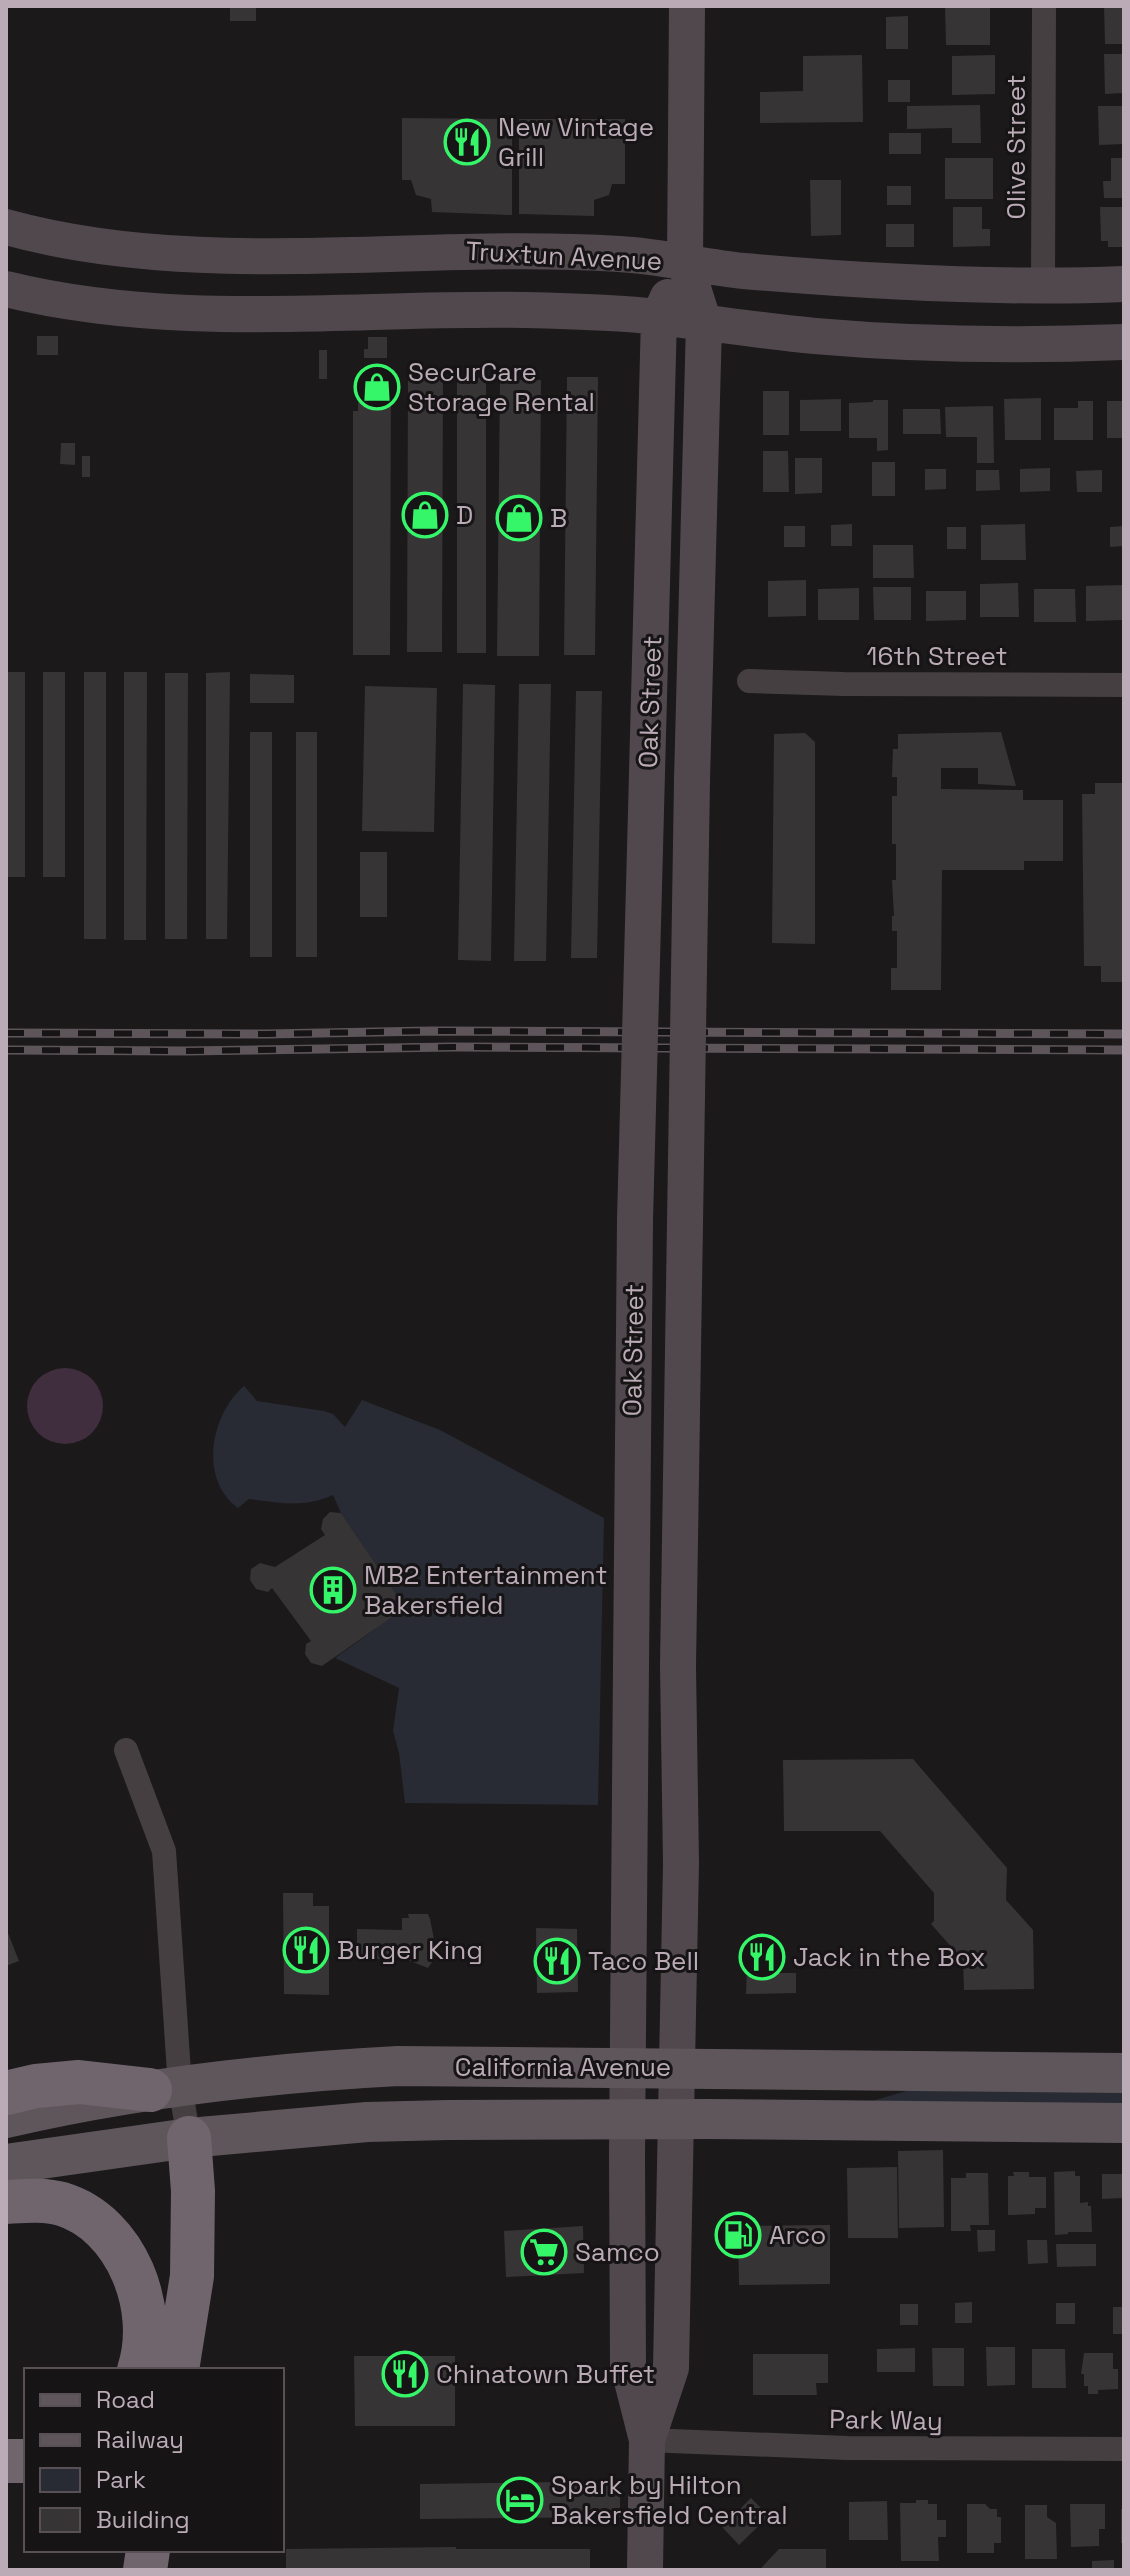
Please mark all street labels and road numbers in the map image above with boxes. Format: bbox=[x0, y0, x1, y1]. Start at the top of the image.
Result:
street label: Olive Street bbox=[999, 74, 1033, 220]
street label: Truxtun Avenue bbox=[465, 234, 663, 278]
street label: Oak Street bbox=[631, 635, 669, 769]
street label: 16th Street bbox=[867, 639, 1007, 673]
street label: Oak Street bbox=[615, 1283, 651, 1417]
street label: California Avenue bbox=[455, 2050, 671, 2084]
street label: Park Way bbox=[829, 2402, 943, 2438]

